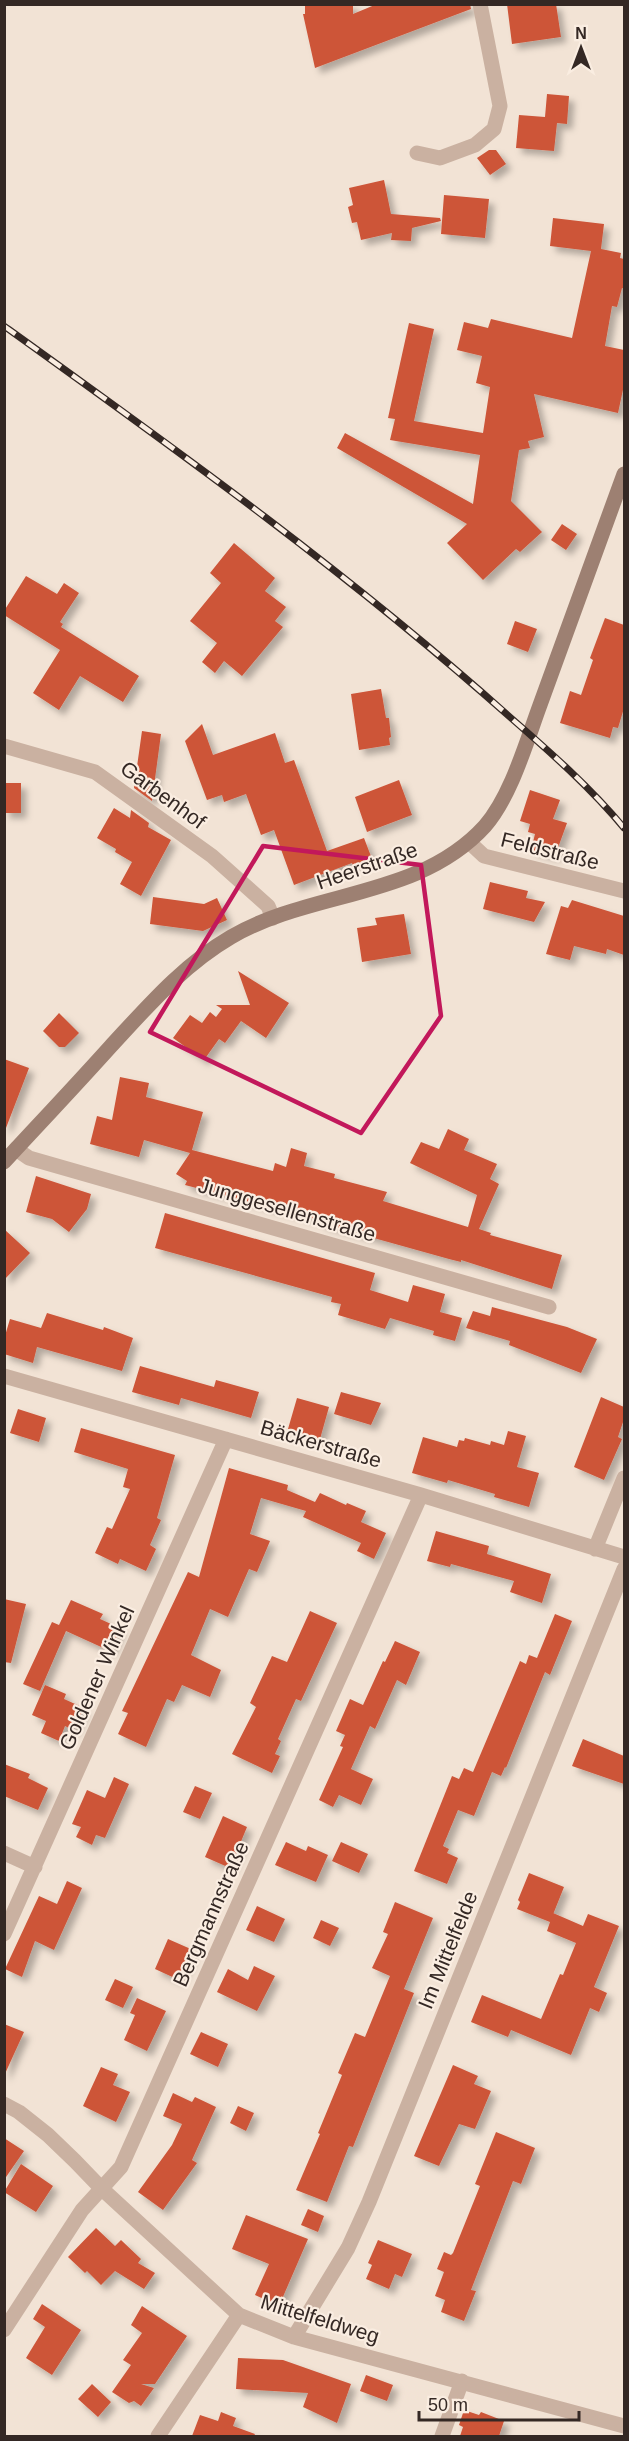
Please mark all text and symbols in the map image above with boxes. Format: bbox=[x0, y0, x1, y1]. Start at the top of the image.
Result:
north arrow bbox=[551, 18, 611, 78]
text: N bbox=[575, 25, 587, 42]
street label: Garbenhof bbox=[116, 756, 210, 833]
street label: Feldstraße bbox=[499, 827, 602, 874]
street label: Heerstraße bbox=[313, 838, 420, 893]
street label: Junggesellenstraße bbox=[196, 1173, 378, 1246]
street label: Bäckerstraße bbox=[258, 1415, 384, 1472]
street label: Goldener Winkel bbox=[54, 1602, 139, 1753]
street label: Bergmannstraße bbox=[168, 1838, 253, 1990]
street label: Im Mittelfelde bbox=[413, 1888, 482, 2012]
street label: Mittelfeldweg bbox=[258, 2290, 382, 2347]
scale bar bbox=[419, 2384, 580, 2422]
text: 50 m bbox=[428, 2395, 468, 2415]

